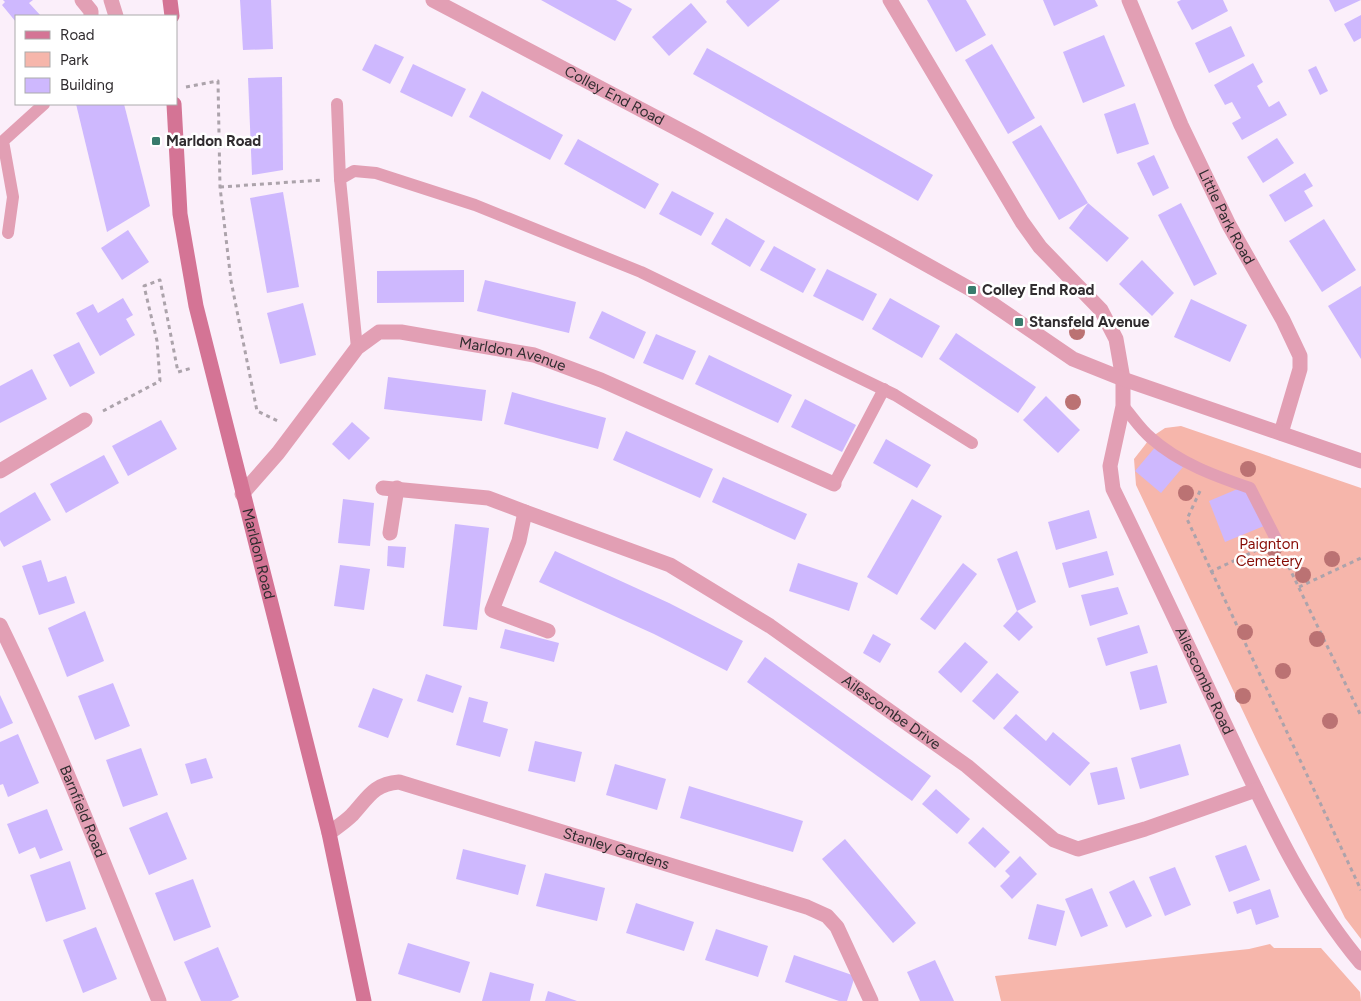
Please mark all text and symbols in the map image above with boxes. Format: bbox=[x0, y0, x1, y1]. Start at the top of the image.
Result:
legend bbox=[15, 15, 178, 105]
text: Road bbox=[60, 26, 95, 44]
text: Park bbox=[60, 51, 89, 69]
street label: Colley End Road bbox=[561, 62, 667, 129]
text: Building bbox=[60, 76, 114, 94]
place label: Marldon Road bbox=[166, 132, 261, 150]
marker: Marldon Road bbox=[150, 135, 162, 147]
street label: Little Park Road bbox=[1195, 166, 1259, 268]
place label: Colley End Road bbox=[982, 281, 1094, 299]
marker: Colley End Road bbox=[966, 284, 978, 296]
place label: Stansfeld Avenue bbox=[1029, 313, 1150, 331]
marker: Stansfeld Avenue bbox=[1013, 316, 1025, 328]
street label: Marldon Avenue bbox=[458, 333, 568, 375]
street label: Marldon Road bbox=[238, 506, 279, 601]
park label: Paignton Cemetery bbox=[1236, 535, 1302, 570]
street label: Ailescombe Road bbox=[1171, 624, 1237, 737]
street label: Ailescombe Drive bbox=[838, 671, 944, 754]
street label: Barnfield Road bbox=[56, 763, 110, 860]
street label: Stanley Gardens bbox=[561, 824, 672, 873]

